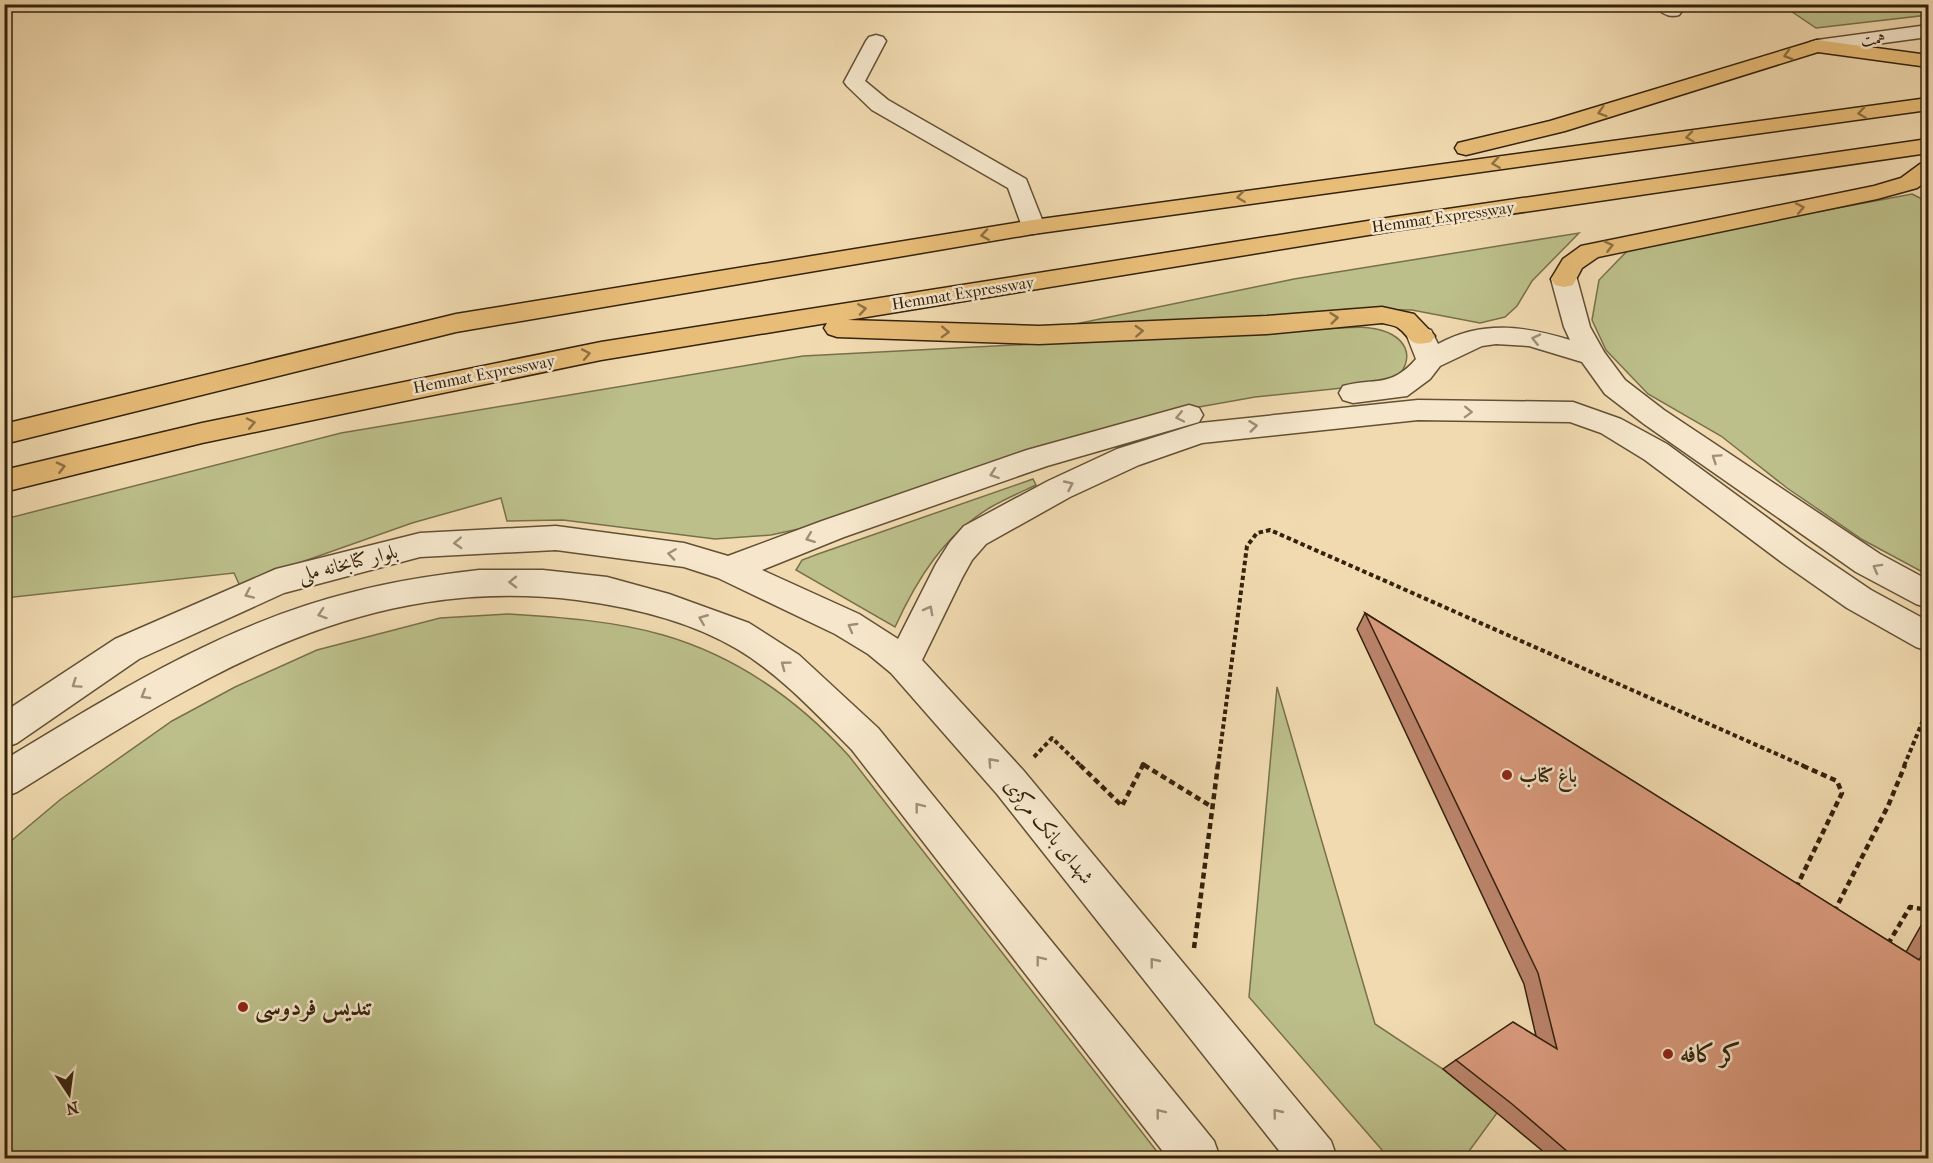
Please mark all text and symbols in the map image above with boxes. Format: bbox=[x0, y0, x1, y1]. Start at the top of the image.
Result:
street label: همت bbox=[1860, 28, 1886, 50]
one-way arrow bbox=[1783, 48, 1794, 60]
one-way arrow bbox=[1597, 105, 1608, 118]
one-way arrow bbox=[1858, 107, 1867, 119]
one-way arrow bbox=[1685, 130, 1694, 142]
one-way arrow bbox=[1492, 156, 1501, 168]
one-way arrow bbox=[1236, 191, 1245, 203]
street label: Hemmat Expressway bbox=[1370, 198, 1516, 236]
one-way arrow bbox=[1795, 202, 1805, 215]
one-way arrow bbox=[981, 228, 990, 240]
one-way arrow bbox=[1604, 240, 1614, 253]
street label: Hemmat Expressway bbox=[890, 272, 1036, 314]
one-way arrow bbox=[856, 303, 866, 316]
one-way arrow bbox=[1329, 312, 1338, 325]
one-way arrow bbox=[1135, 324, 1144, 337]
one-way arrow bbox=[940, 325, 949, 338]
one-way arrow bbox=[1531, 334, 1541, 347]
one-way arrow bbox=[581, 348, 591, 361]
street label: Hemmat Expressway bbox=[411, 351, 557, 397]
one-way arrow bbox=[1464, 406, 1473, 418]
one-way arrow bbox=[1175, 409, 1185, 422]
one-way arrow bbox=[246, 417, 256, 430]
one-way arrow bbox=[1249, 421, 1258, 433]
one-way arrow bbox=[1712, 454, 1723, 465]
one-way arrow bbox=[56, 462, 66, 475]
one-way arrow bbox=[989, 466, 1000, 479]
one-way arrow bbox=[1062, 480, 1073, 492]
one-way arrow bbox=[805, 531, 816, 543]
one-way arrow bbox=[453, 536, 462, 549]
street label: بلوار کتابخانه ملی bbox=[296, 540, 401, 589]
one-way arrow bbox=[668, 548, 677, 560]
one-way arrow bbox=[1873, 564, 1883, 575]
one-way arrow bbox=[509, 576, 518, 588]
one-way arrow bbox=[244, 587, 255, 599]
one-way arrow bbox=[921, 605, 933, 616]
one-way arrow bbox=[317, 607, 328, 620]
one-way arrow bbox=[698, 614, 709, 626]
one-way arrow bbox=[848, 623, 858, 635]
one-way arrow bbox=[781, 662, 792, 673]
one-way arrow bbox=[72, 677, 83, 688]
one-way arrow bbox=[141, 687, 151, 699]
one-way arrow bbox=[988, 758, 999, 769]
place label: باغ کتاب bbox=[1519, 764, 1577, 792]
marker: باغ کتاب bbox=[1500, 768, 1514, 782]
street label: شهدای بانک مرکزی bbox=[998, 774, 1099, 890]
one-way arrow bbox=[915, 802, 926, 813]
one-way arrow bbox=[1036, 955, 1047, 966]
one-way arrow bbox=[1151, 958, 1162, 969]
place label: تندیس فردوسی bbox=[255, 993, 373, 1024]
marker: تندیس فردوسی bbox=[236, 1000, 250, 1014]
place label: کر کافه bbox=[1680, 1040, 1740, 1069]
marker: کر کافه bbox=[1661, 1047, 1675, 1061]
north arrow bbox=[39, 1064, 99, 1124]
text: N bbox=[63, 1098, 80, 1119]
one-way arrow bbox=[1157, 1108, 1168, 1119]
one-way arrow bbox=[1274, 1109, 1285, 1120]

